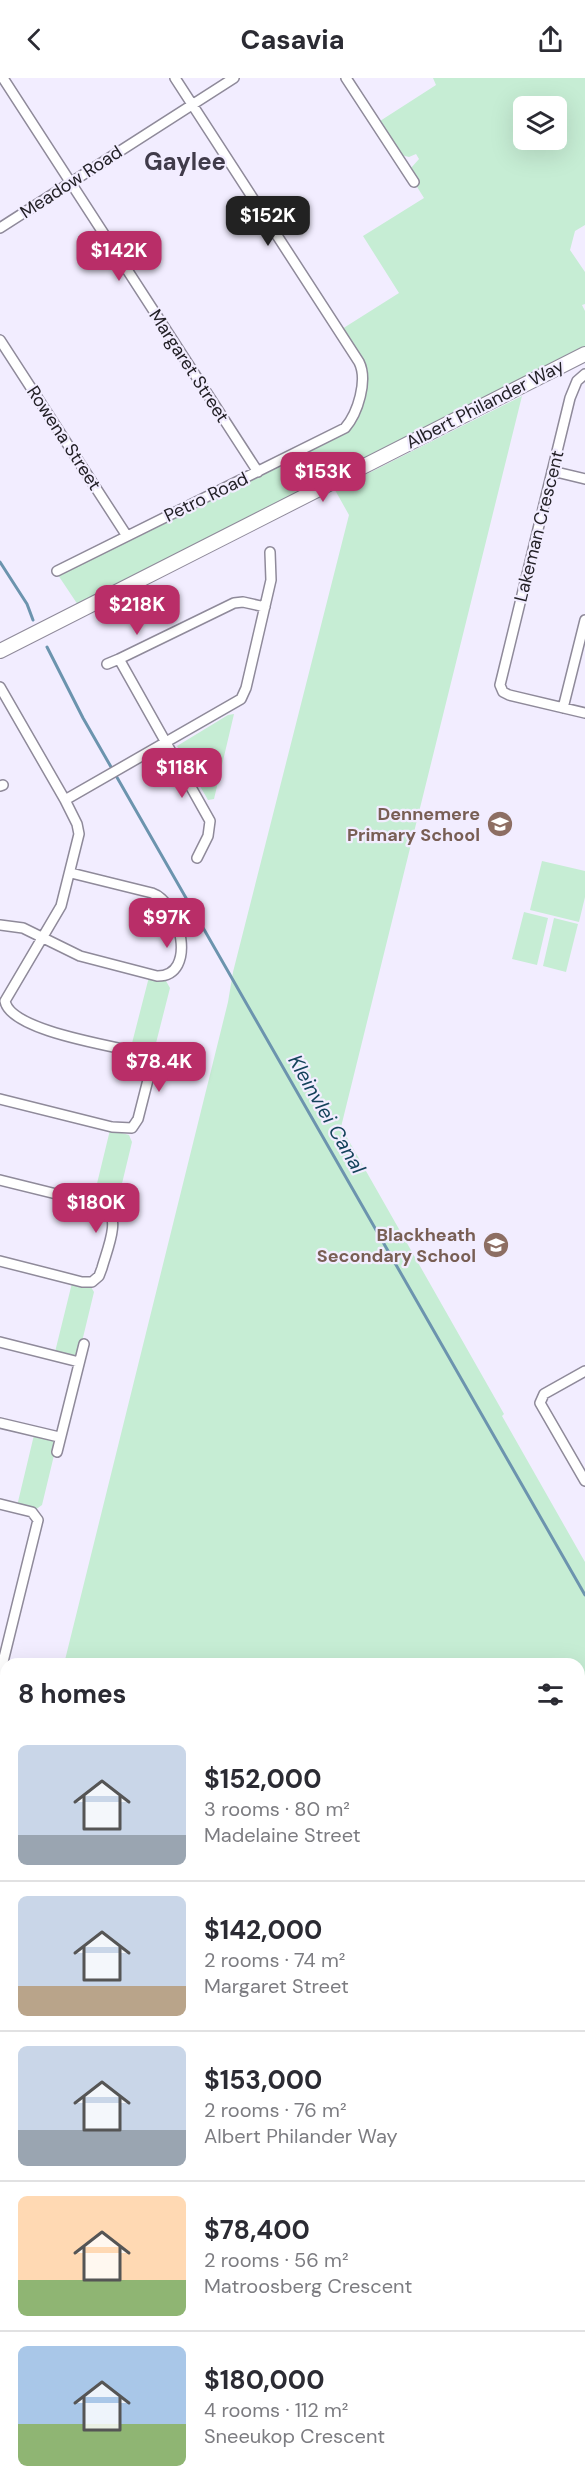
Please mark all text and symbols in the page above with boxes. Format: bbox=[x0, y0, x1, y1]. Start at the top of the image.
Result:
text: Casavia bbox=[240, 22, 345, 57]
icon: back bbox=[18, 23, 51, 56]
icon: share bbox=[534, 23, 567, 56]
map controls bbox=[513, 96, 567, 150]
button: layers bbox=[513, 96, 567, 150]
street label: Meadow Road bbox=[15, 140, 127, 224]
district label: Gaylee bbox=[144, 146, 226, 177]
pin: $152K bbox=[226, 196, 310, 247]
text: $152K bbox=[240, 202, 296, 228]
pin: $142K bbox=[77, 231, 161, 282]
text: $142K bbox=[91, 237, 147, 263]
street label: Margaret Street bbox=[143, 305, 235, 427]
street label: Albert Philander Way bbox=[402, 354, 568, 454]
street label: Rowena Street bbox=[21, 381, 107, 495]
street label: Lakeman Crescent bbox=[509, 448, 569, 604]
pin: $153K bbox=[281, 452, 365, 503]
text: $153K bbox=[295, 458, 351, 484]
street label: Petro Road bbox=[160, 466, 252, 528]
pin: $218K bbox=[95, 585, 179, 636]
text: $218K bbox=[109, 591, 165, 617]
pin: $118K bbox=[140, 748, 224, 799]
text: $118K bbox=[156, 754, 208, 780]
place label: Dennemere Primary School bbox=[347, 802, 480, 847]
school or university icon: Dennemere Primary School bbox=[485, 809, 515, 839]
pin: $97K bbox=[131, 898, 203, 949]
text: $97K bbox=[143, 904, 191, 930]
pin: $78.4K bbox=[110, 1042, 208, 1093]
text: $78.4K bbox=[126, 1048, 192, 1074]
water label: Kleinvlei Canal bbox=[282, 1050, 372, 1179]
pin: $180K bbox=[54, 1183, 138, 1234]
text: $180K bbox=[66, 1189, 126, 1215]
place label: Blackheath Secondary School bbox=[317, 1223, 476, 1268]
school or university icon: Blackheath Secondary School bbox=[481, 1230, 511, 1260]
text: 8 homes bbox=[18, 1677, 126, 1711]
icon: filters bbox=[534, 1678, 567, 1711]
text: $152,000 bbox=[204, 1762, 321, 1796]
icon: home bbox=[66, 1769, 138, 1841]
text: 3 rooms · 80 m² bbox=[204, 1796, 350, 1822]
text: Madelaine Street bbox=[204, 1822, 361, 1848]
text: $142,000 bbox=[204, 1913, 322, 1947]
icon: home bbox=[66, 1920, 138, 1992]
text: 2 rooms · 74 m² bbox=[204, 1947, 345, 1973]
text: Margaret Street bbox=[204, 1973, 349, 1999]
text: $153,000 bbox=[204, 2063, 322, 2097]
icon: home bbox=[66, 2070, 138, 2142]
text: 2 rooms · 76 m² bbox=[204, 2097, 347, 2123]
text: Albert Philander Way bbox=[204, 2123, 398, 2149]
text: $78,400 bbox=[204, 2213, 310, 2247]
icon: home bbox=[66, 2220, 138, 2292]
text: 2 rooms · 56 m² bbox=[204, 2247, 349, 2273]
text: Matroosberg Crescent bbox=[204, 2273, 412, 2299]
text: $180,000 bbox=[204, 2363, 324, 2397]
icon: home bbox=[66, 2370, 138, 2442]
text: 4 rooms · 112 m² bbox=[204, 2397, 348, 2423]
text: Sneeukop Crescent bbox=[204, 2423, 385, 2449]

